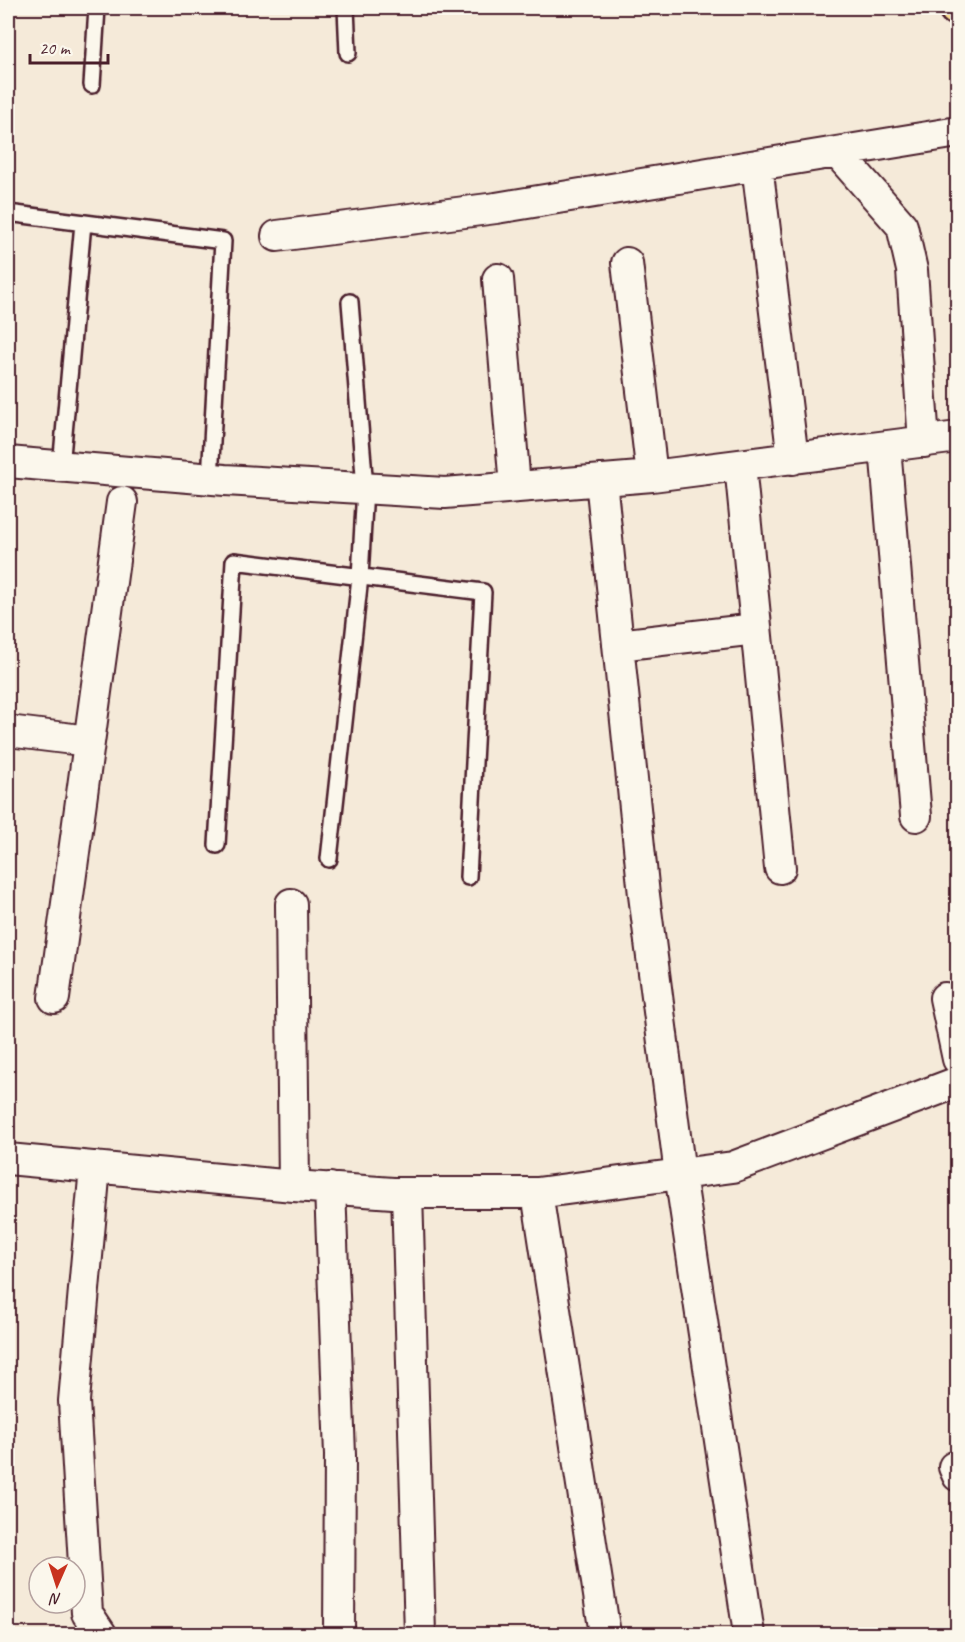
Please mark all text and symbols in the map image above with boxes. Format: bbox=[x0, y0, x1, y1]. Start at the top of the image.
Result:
scale bar bbox=[30, 27, 108, 65]
text: 20 m bbox=[39, 37, 72, 59]
north arrow bbox=[27, 1555, 87, 1615]
text: N bbox=[48, 1589, 62, 1609]

